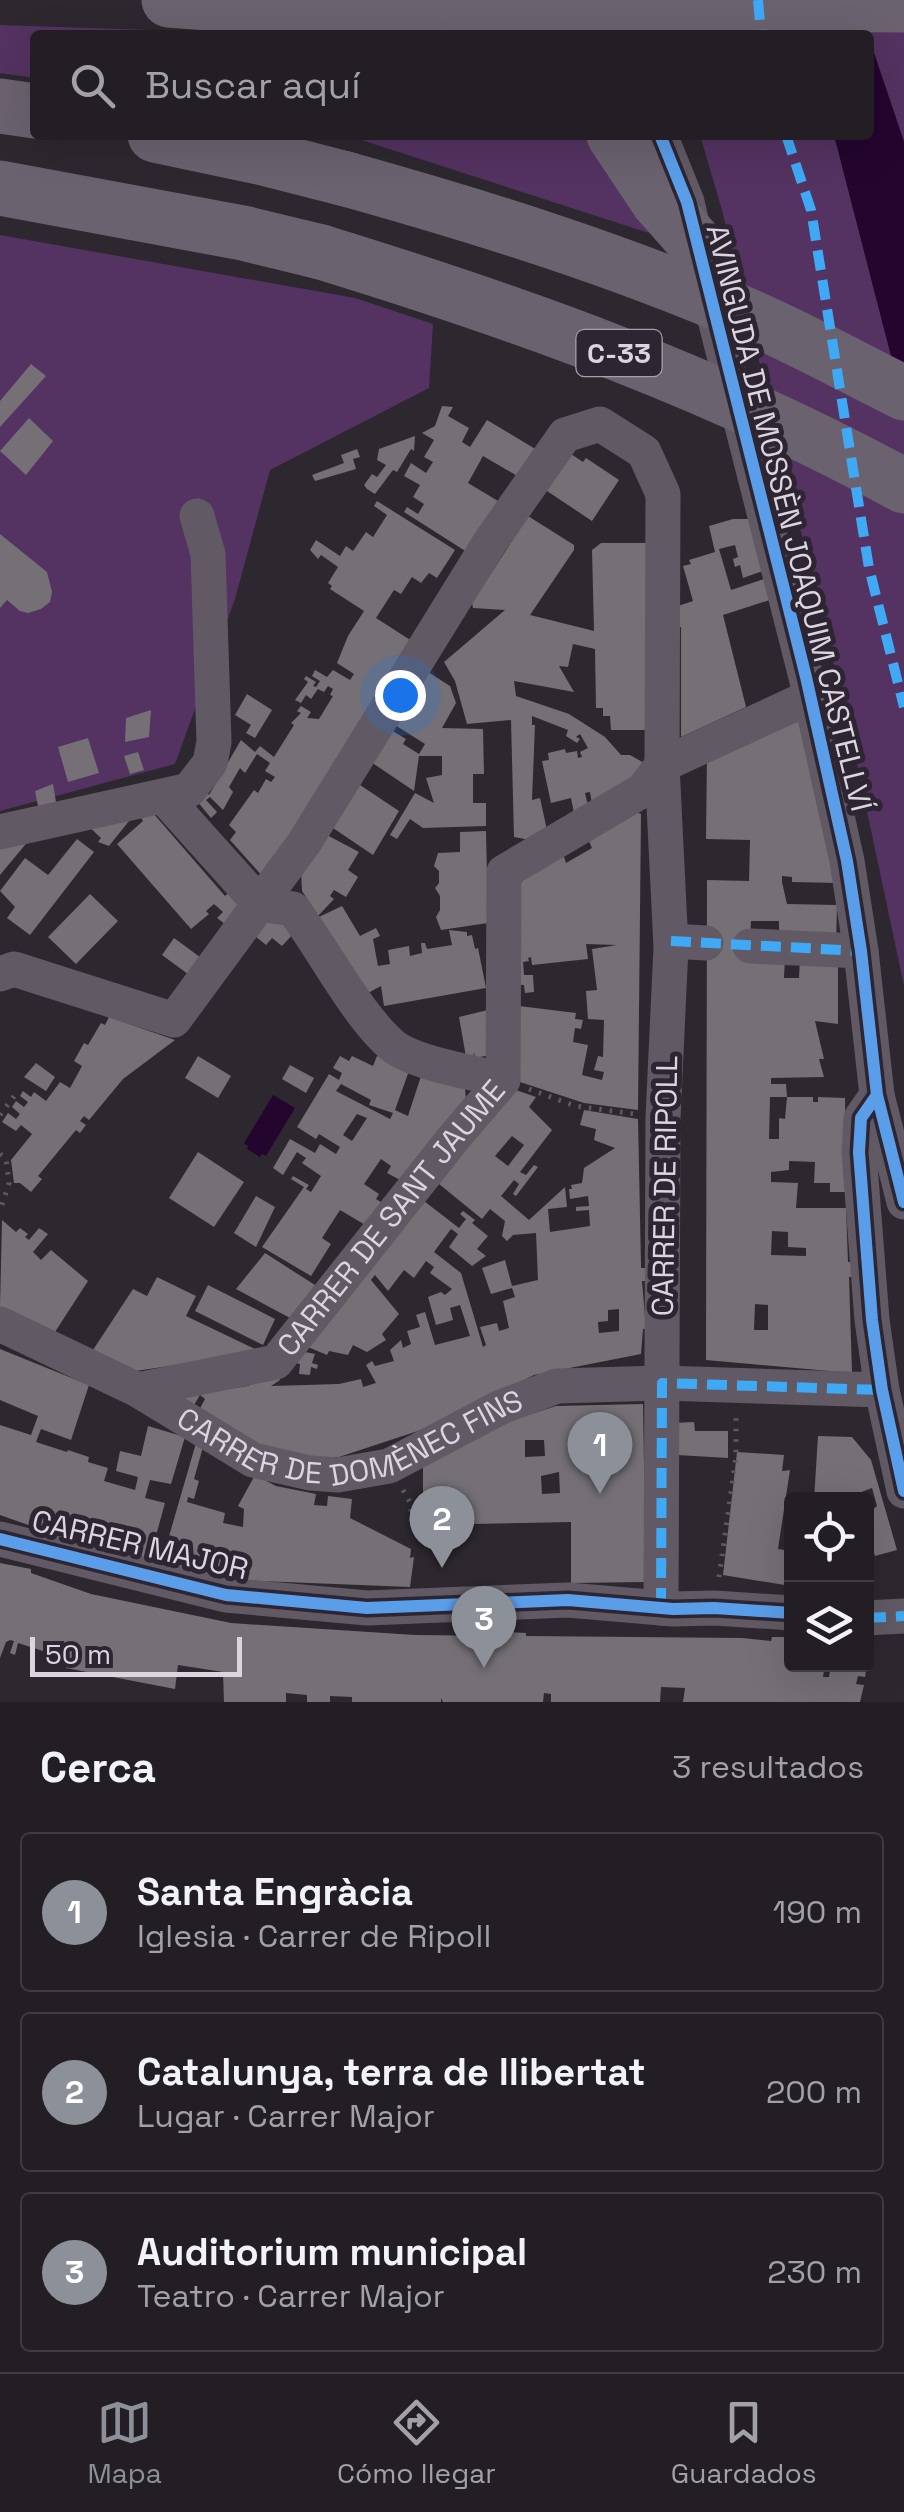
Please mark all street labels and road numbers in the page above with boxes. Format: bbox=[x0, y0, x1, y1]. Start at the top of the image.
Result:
street label: AVINGUDA DE MOSSÈN JOAQUIM CASTELLVÍ bbox=[698, 220, 881, 815]
road number: C-33 bbox=[576, 330, 662, 376]
street label: CARRER DE RIPOLL bbox=[643, 1055, 686, 1317]
street label: CARRER DE SANT JAUME bbox=[268, 1072, 514, 1364]
street label: CARRER DE DOMÈNEC FINS bbox=[165, 1377, 539, 1425]
street label: CARRER MAJOR bbox=[28, 1501, 252, 1588]

